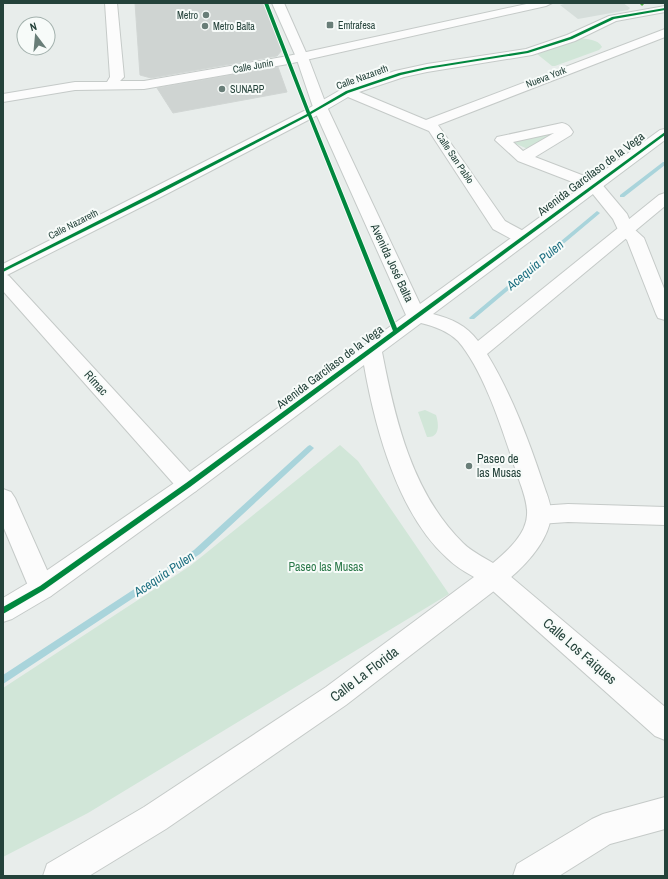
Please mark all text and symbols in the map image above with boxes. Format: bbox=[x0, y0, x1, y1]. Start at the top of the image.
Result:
place label: Metro bbox=[177, 9, 198, 22]
marker: Metro bbox=[201, 10, 211, 20]
north arrow bbox=[16, 16, 56, 56]
text: N bbox=[28, 19, 38, 34]
place label: Emtrafesa bbox=[338, 19, 376, 32]
place label: Metro Balta bbox=[213, 20, 255, 33]
marker: Emtrafesa bbox=[325, 20, 335, 30]
marker: Metro Balta bbox=[200, 21, 210, 31]
street label: Calle Junín bbox=[232, 56, 274, 76]
street label: Calle Nazareth bbox=[334, 62, 390, 92]
street label: Nueva York bbox=[524, 63, 569, 91]
place label: SUNARP bbox=[230, 83, 265, 96]
marker: SUNARP bbox=[217, 84, 227, 94]
street label: Avenida Garcilaso de la Vega bbox=[533, 128, 648, 220]
street label: Calle San Pablo bbox=[433, 130, 477, 186]
street label: Calle Nazareth bbox=[46, 206, 100, 242]
street label: Avenida José Balta bbox=[366, 220, 417, 305]
water label: Acequia Pulen bbox=[502, 236, 567, 294]
street label: Avenida Garcilaso de la Vega bbox=[272, 321, 387, 413]
street label: Rímac bbox=[81, 367, 112, 399]
place label: Paseo de las Musas bbox=[477, 451, 521, 481]
marker: Paseo de las Musas bbox=[464, 461, 474, 471]
water label: Acequia Pulen bbox=[130, 548, 198, 601]
park label: Paseo las Musas bbox=[289, 559, 364, 575]
street label: Calle Los Faiques bbox=[539, 614, 621, 688]
street label: Calle La Florida bbox=[326, 642, 402, 706]

